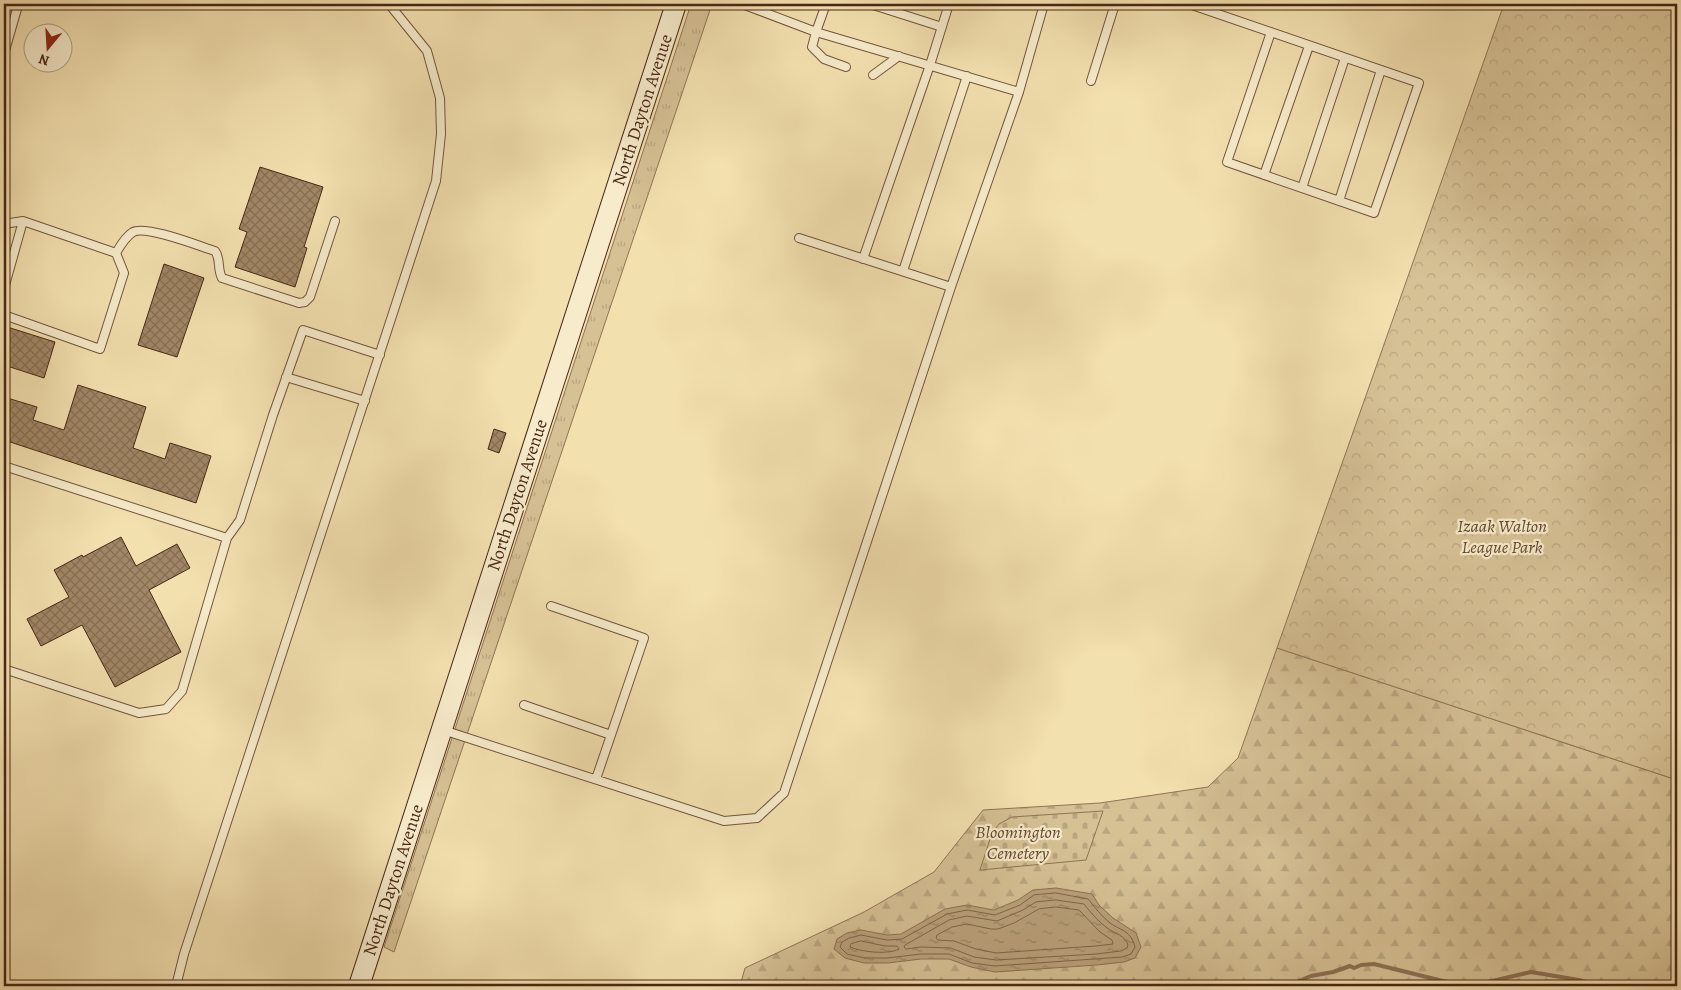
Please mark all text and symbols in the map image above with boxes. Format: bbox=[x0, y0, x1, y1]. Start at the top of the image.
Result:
north arrow bbox=[22, 22, 72, 72]
street label: North Dayton Avenue bbox=[606, 31, 678, 189]
text: N bbox=[36, 49, 52, 70]
street label: North Dayton Avenue bbox=[481, 416, 553, 574]
park label: Izaak Walton League Park bbox=[1457, 514, 1547, 559]
street label: North Dayton Avenue bbox=[357, 801, 429, 959]
park label: Bloomington Cemetery bbox=[975, 820, 1061, 865]

